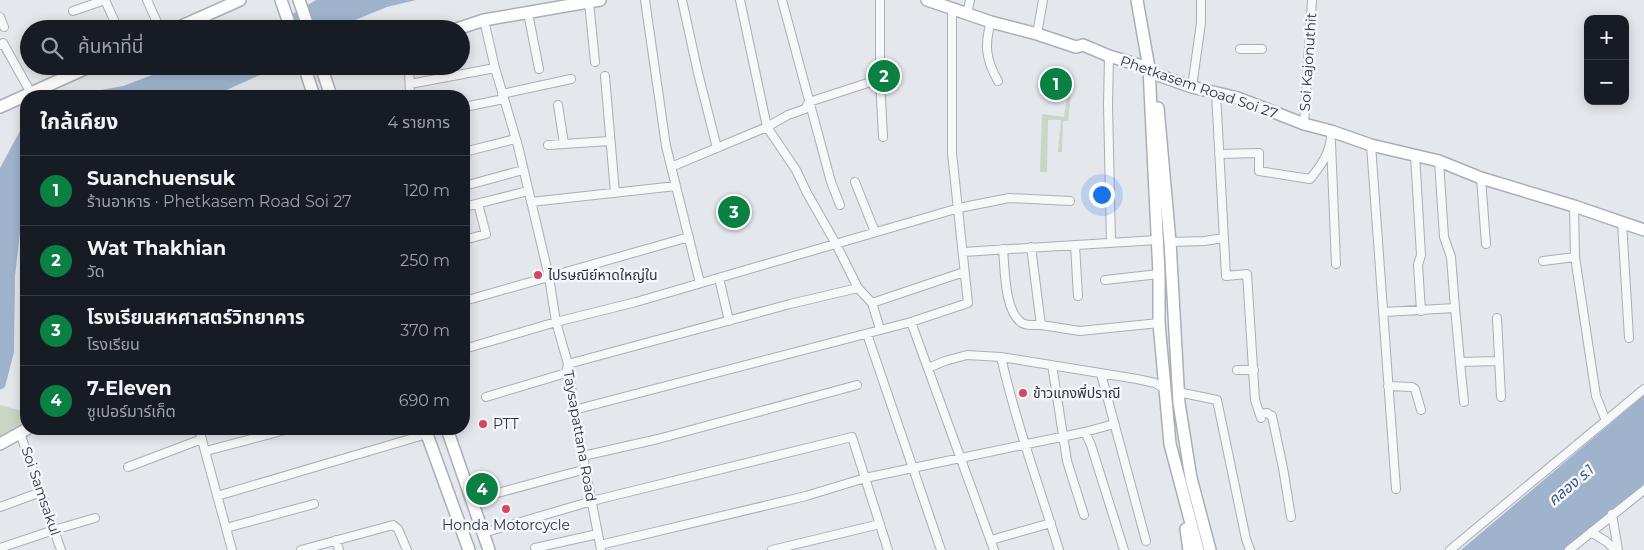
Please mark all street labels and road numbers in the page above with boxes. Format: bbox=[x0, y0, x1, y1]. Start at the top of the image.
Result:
street label: Soi Kajonuthit bbox=[1296, 12, 1320, 112]
street label: Phetkasem Road Soi 27 bbox=[1118, 52, 1280, 122]
street label: Taysapattana Road bbox=[560, 369, 600, 503]
street label: Soi Samsakul bbox=[17, 444, 65, 538]

